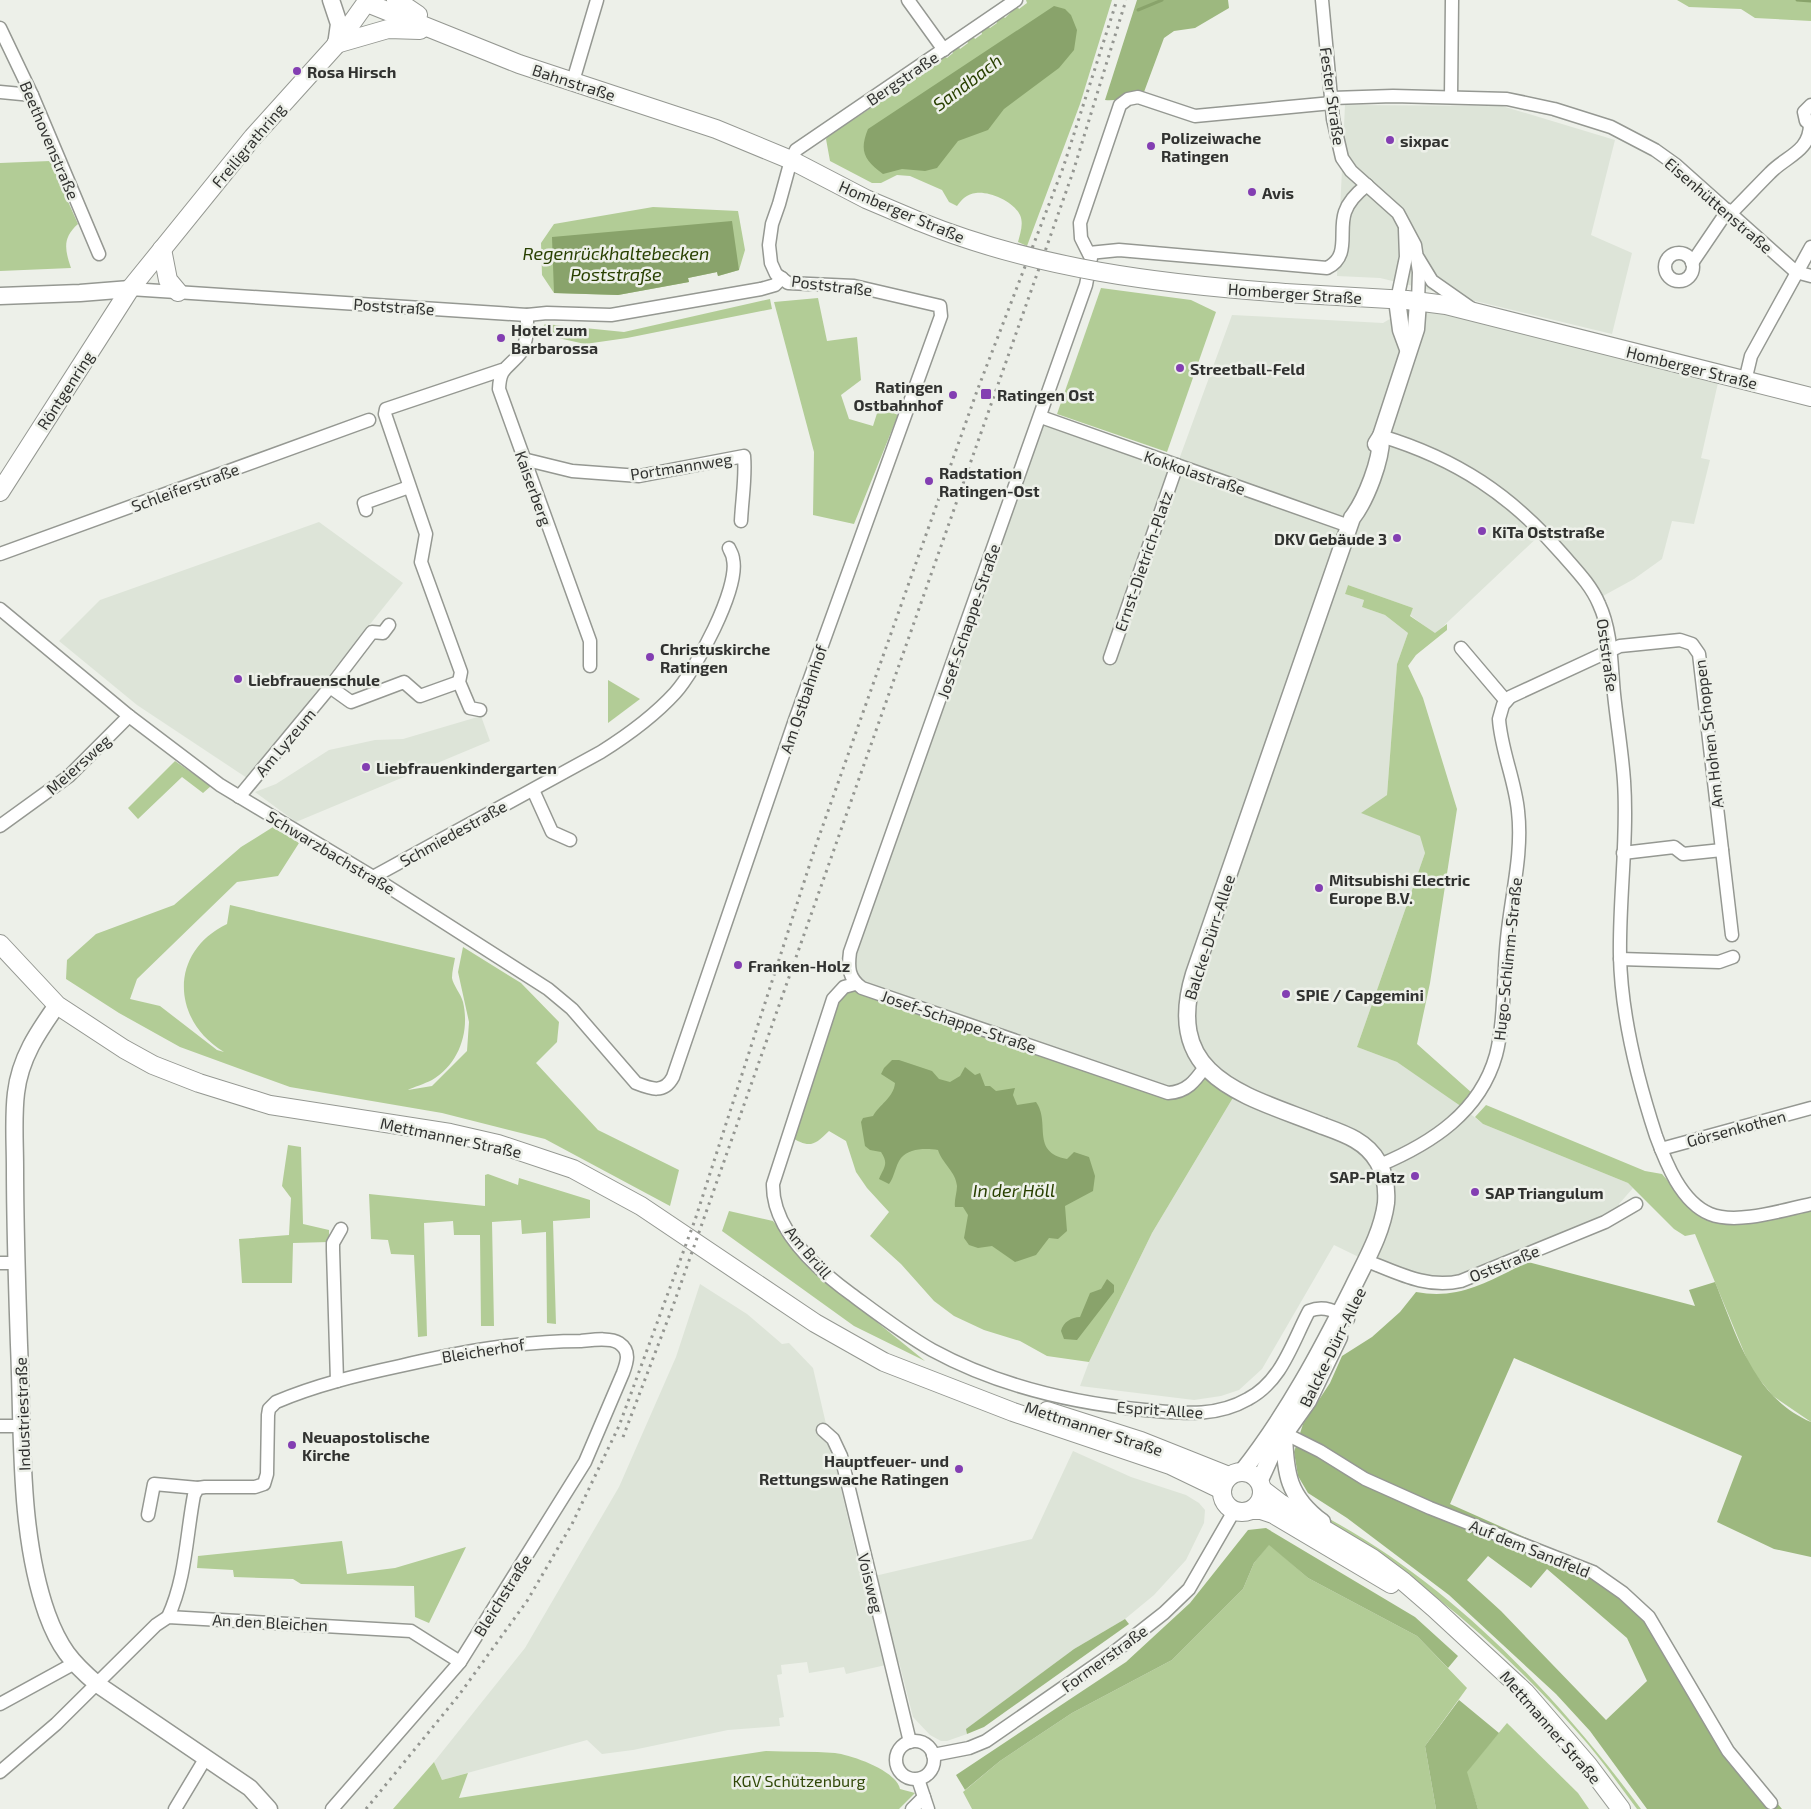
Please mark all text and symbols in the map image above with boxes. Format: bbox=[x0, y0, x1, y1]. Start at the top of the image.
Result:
street label: Fester Straße bbox=[1317, 46, 1349, 146]
street label: Bergstraße bbox=[862, 47, 942, 109]
water label: Sandbach bbox=[928, 49, 1006, 115]
street label: Bahnstraße bbox=[530, 60, 618, 104]
place label: Rosa Hirsch bbox=[307, 62, 396, 81]
marker: Rosa Hirsch bbox=[291, 65, 303, 77]
street label: Beethovenstraße bbox=[17, 78, 83, 202]
street label: Freiligrathring bbox=[207, 99, 289, 191]
place label: Polizeiwache Ratingen bbox=[1161, 128, 1261, 165]
place label: sixpac bbox=[1400, 131, 1449, 150]
marker: sixpac bbox=[1384, 134, 1396, 146]
marker: Polizeiwache Ratingen bbox=[1145, 140, 1157, 152]
street label: Eisenhüttenstraße bbox=[1661, 153, 1777, 257]
street label: Homberger Straße bbox=[836, 176, 968, 246]
place label: Avis bbox=[1262, 183, 1294, 202]
marker: Avis bbox=[1246, 186, 1258, 198]
water label: Regenrückhaltebecken Poststraße bbox=[523, 242, 709, 285]
street label: Poststraße bbox=[790, 271, 874, 299]
street label: Homberger Straße bbox=[1227, 279, 1363, 307]
street label: Poststraße bbox=[353, 294, 435, 318]
place label: Hotel zum Barbarossa bbox=[511, 320, 598, 357]
marker: Hotel zum Barbarossa bbox=[495, 332, 507, 344]
street label: Homberger Straße bbox=[1624, 342, 1760, 392]
street label: Röntgenring bbox=[33, 347, 97, 433]
place label: Streetball-Feld bbox=[1190, 359, 1305, 378]
marker: Streetball-Feld bbox=[1174, 362, 1186, 374]
place label: Ratingen Ostbahnhof bbox=[854, 377, 944, 414]
place label: Ratingen Ost bbox=[997, 385, 1095, 404]
marker: Ratingen Ost bbox=[979, 387, 993, 401]
marker: Ratingen Ostbahnhof bbox=[947, 389, 959, 401]
street label: Kokkolastraße bbox=[1142, 446, 1248, 498]
street label: Kaiserberg bbox=[512, 448, 556, 528]
street label: Portmannweg bbox=[629, 449, 733, 483]
street label: Schleiferstraße bbox=[129, 459, 241, 515]
place label: Radstation Ratingen-Ost bbox=[939, 463, 1040, 500]
marker: Radstation Ratingen-Ost bbox=[923, 475, 935, 487]
street label: Ernst-Dietrich-Platz bbox=[1110, 488, 1176, 634]
place label: KiTa Oststraße bbox=[1492, 522, 1605, 541]
marker: KiTa Oststraße bbox=[1476, 525, 1488, 537]
place label: DKV Gebäude 3 bbox=[1274, 529, 1387, 548]
marker: DKV Gebäude 3 bbox=[1391, 532, 1403, 544]
street label: Josef-Schappe-Straße bbox=[933, 541, 1003, 701]
street label: Oststraße bbox=[1593, 617, 1623, 693]
place label: Christuskirche Ratingen bbox=[660, 639, 770, 676]
street label: Am Ostbahnhof bbox=[776, 641, 831, 756]
marker: Christuskirche Ratingen bbox=[644, 651, 656, 663]
street label: Am Hohen Schoppen bbox=[1689, 659, 1727, 809]
place label: Liebfrauenschule bbox=[248, 670, 380, 689]
marker: Liebfrauenschule bbox=[232, 673, 244, 685]
street label: Am Lyzeum bbox=[251, 704, 319, 780]
street label: Meiersweg bbox=[42, 730, 114, 798]
place label: Liebfrauenkindergarten bbox=[376, 758, 557, 777]
marker: Liebfrauenkindergarten bbox=[360, 761, 372, 773]
street label: Schmiedestraße bbox=[396, 796, 510, 870]
street label: Schwarzbachstraße bbox=[263, 806, 399, 898]
place label: Mitsubishi Electric Europe B.V. bbox=[1329, 870, 1470, 907]
street label: Balcke-Dürr-Allee bbox=[1180, 872, 1238, 1002]
street label: Hugo-Schlimm-Straße bbox=[1489, 876, 1525, 1042]
marker: Mitsubishi Electric Europe B.V. bbox=[1313, 882, 1325, 894]
place label: Franken-Holz bbox=[748, 956, 850, 975]
marker: Franken-Holz bbox=[732, 959, 744, 971]
place label: SPIE / Capgemini bbox=[1296, 985, 1424, 1004]
street label: Josef-Schappe-Straße bbox=[879, 986, 1039, 1056]
marker: SPIE / Capgemini bbox=[1280, 988, 1292, 1000]
street label: Görsenkothen bbox=[1684, 1106, 1788, 1150]
street label: Mettmanner Straße bbox=[379, 1113, 523, 1161]
place label: SAP-Platz bbox=[1329, 1167, 1405, 1186]
marker: SAP-Platz bbox=[1409, 1170, 1421, 1182]
water label: In der Höll bbox=[973, 1179, 1055, 1201]
place label: SAP Triangulum bbox=[1485, 1183, 1604, 1202]
marker: SAP Triangulum bbox=[1469, 1186, 1481, 1198]
street label: Am Brüll bbox=[782, 1222, 837, 1282]
street label: Oststraße bbox=[1466, 1240, 1542, 1286]
street label: Balcke-Dürr-Allee bbox=[1295, 1284, 1369, 1410]
street label: Bleicherhof bbox=[440, 1334, 527, 1366]
street label: Industriestraße bbox=[11, 1357, 33, 1471]
street label: Mettmanner Straße bbox=[1023, 1397, 1165, 1459]
street label: Esprit-Allee bbox=[1116, 1397, 1204, 1421]
place label: Neuapostolische Kirche bbox=[302, 1427, 430, 1464]
marker: Neuapostolische Kirche bbox=[286, 1439, 298, 1451]
place label: Hauptfeuer- und Rettungswache Ratingen bbox=[759, 1451, 949, 1488]
marker: Hauptfeuer- und Rettungswache Ratingen bbox=[953, 1463, 965, 1475]
street label: Auf dem Sandfeld bbox=[1467, 1515, 1593, 1581]
street label: Bleichstraße bbox=[469, 1550, 535, 1640]
street label: Voisweg bbox=[854, 1551, 888, 1615]
street label: An den Bleichen bbox=[212, 1609, 328, 1635]
street label: Formerstraße bbox=[1057, 1620, 1151, 1696]
street label: Mettmanner Straße bbox=[1497, 1666, 1605, 1788]
park label: KGV Schützenburg bbox=[733, 1771, 866, 1790]

